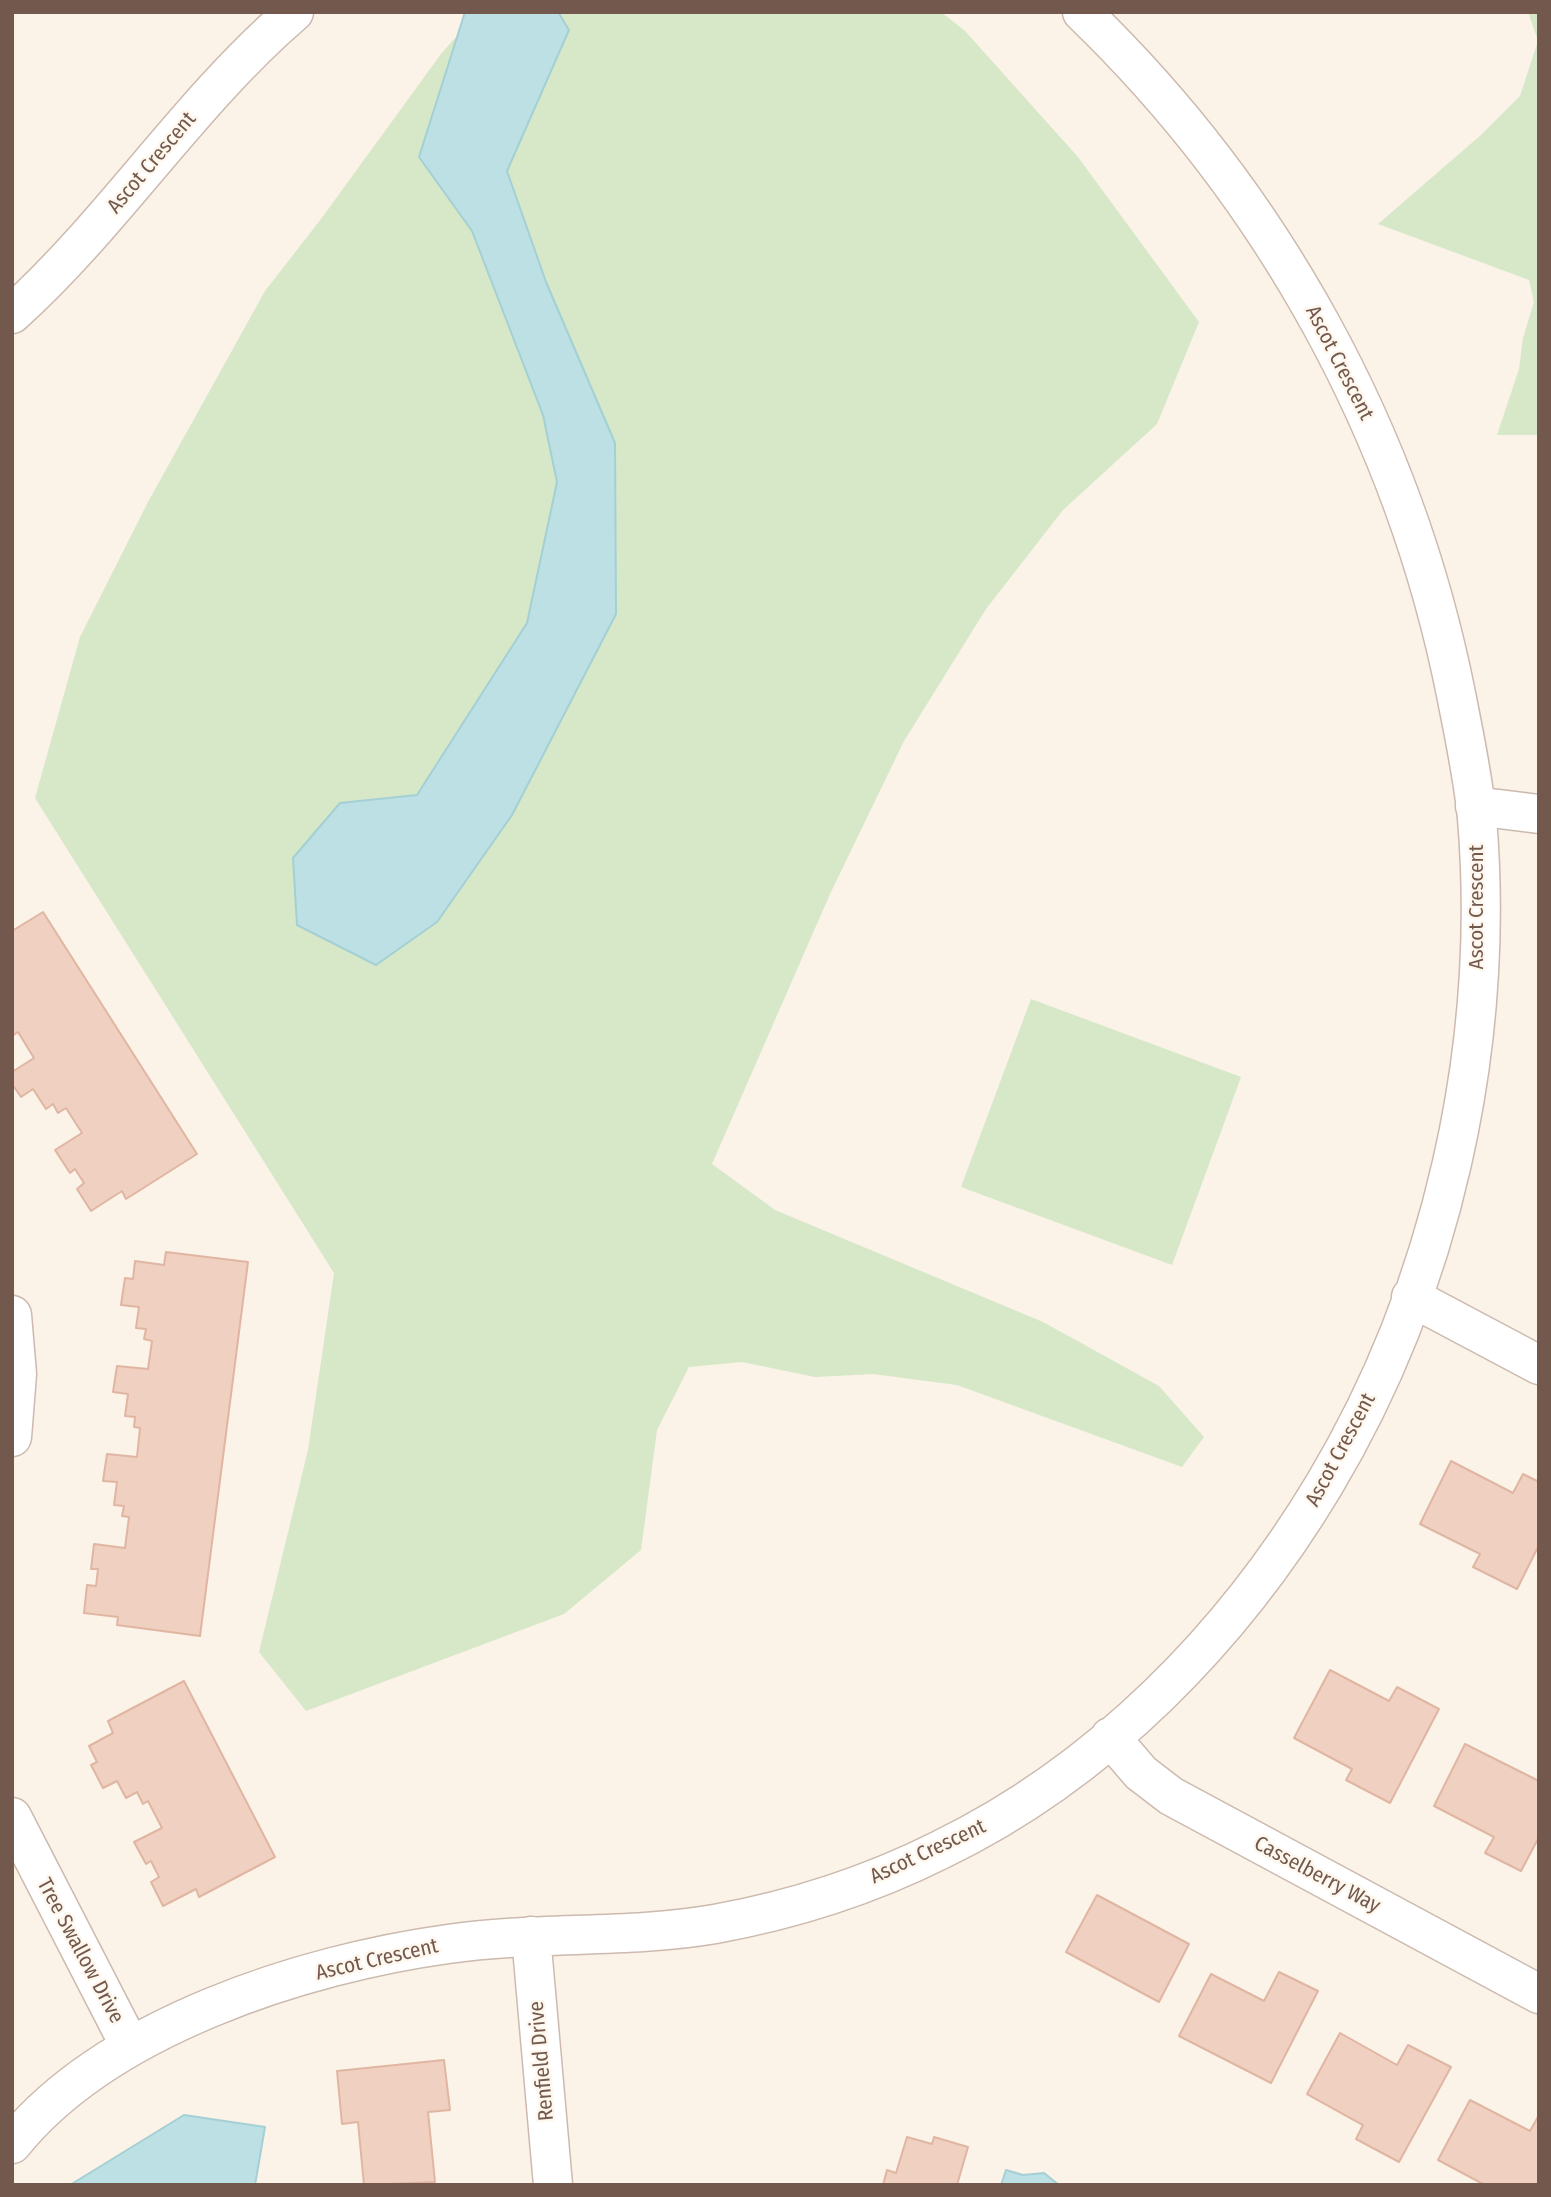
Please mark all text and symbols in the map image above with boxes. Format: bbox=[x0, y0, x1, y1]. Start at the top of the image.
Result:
street label: Ascot Crescent bbox=[102, 107, 202, 219]
street label: Ascot Crescent bbox=[1299, 302, 1379, 424]
street label: Ascot Crescent bbox=[1464, 845, 1490, 969]
street label: Ascot Crescent bbox=[1301, 1389, 1381, 1511]
street label: Ascot Crescent bbox=[866, 1814, 990, 1890]
street label: Casselberry Way bbox=[1250, 1831, 1384, 1919]
street label: Tree Swallow Drive bbox=[31, 1874, 129, 2028]
street label: Ascot Crescent bbox=[313, 1934, 441, 1986]
street label: Renfield Drive bbox=[524, 2000, 560, 2122]

